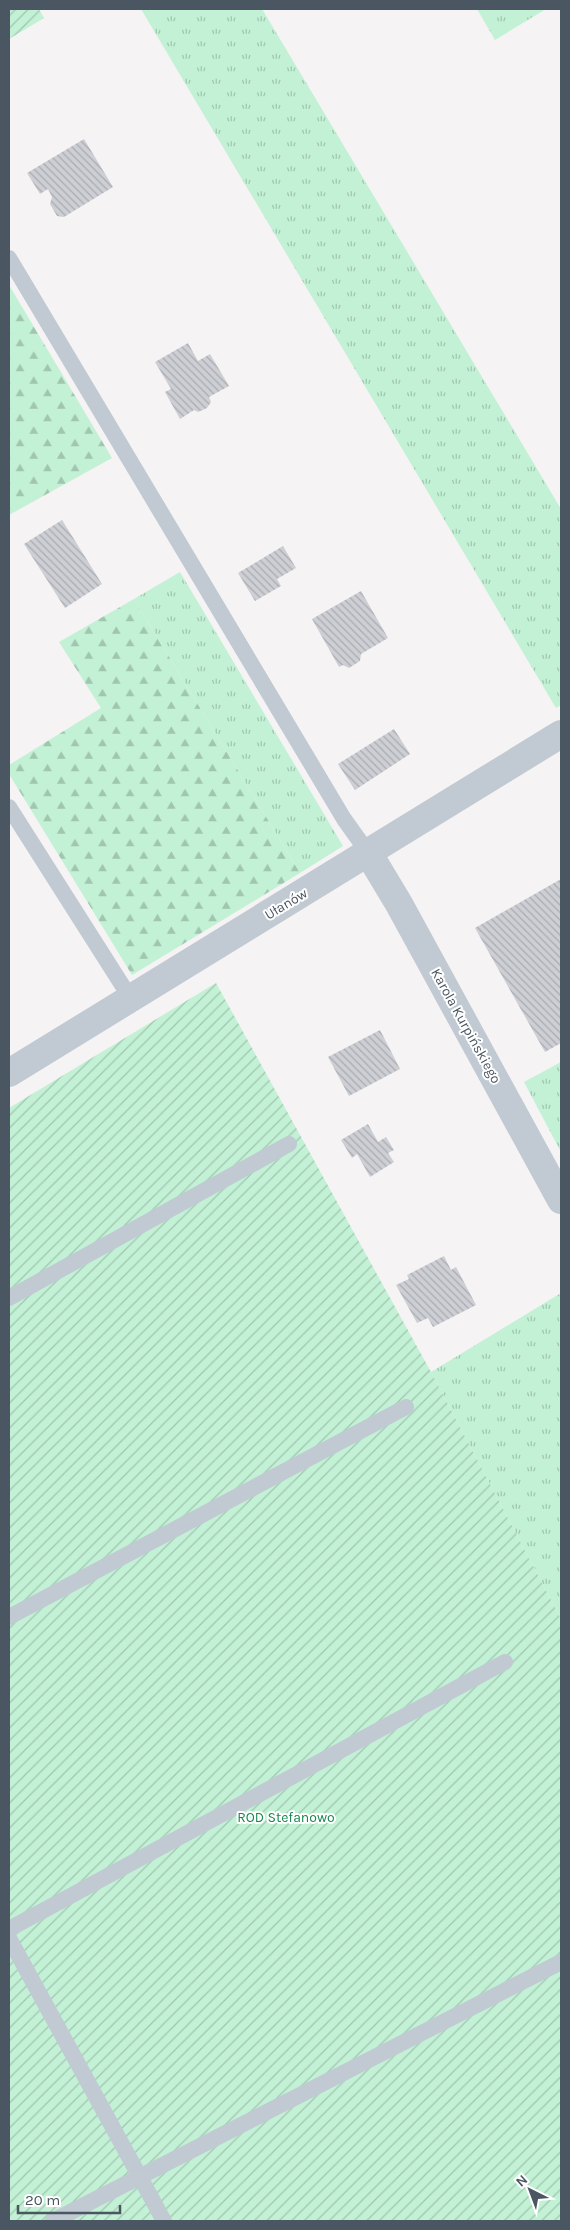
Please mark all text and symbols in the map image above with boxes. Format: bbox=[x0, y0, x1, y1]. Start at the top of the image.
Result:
street label: Ułanów bbox=[261, 885, 311, 923]
street label: Karola Kurpińskiego bbox=[427, 966, 505, 1086]
park label: ROD Stefanowo bbox=[237, 1809, 335, 1826]
north arrow bbox=[505, 2165, 555, 2215]
text: N bbox=[512, 2171, 531, 2190]
scale bar bbox=[18, 2182, 120, 2214]
text: 20 m bbox=[25, 2191, 60, 2209]

